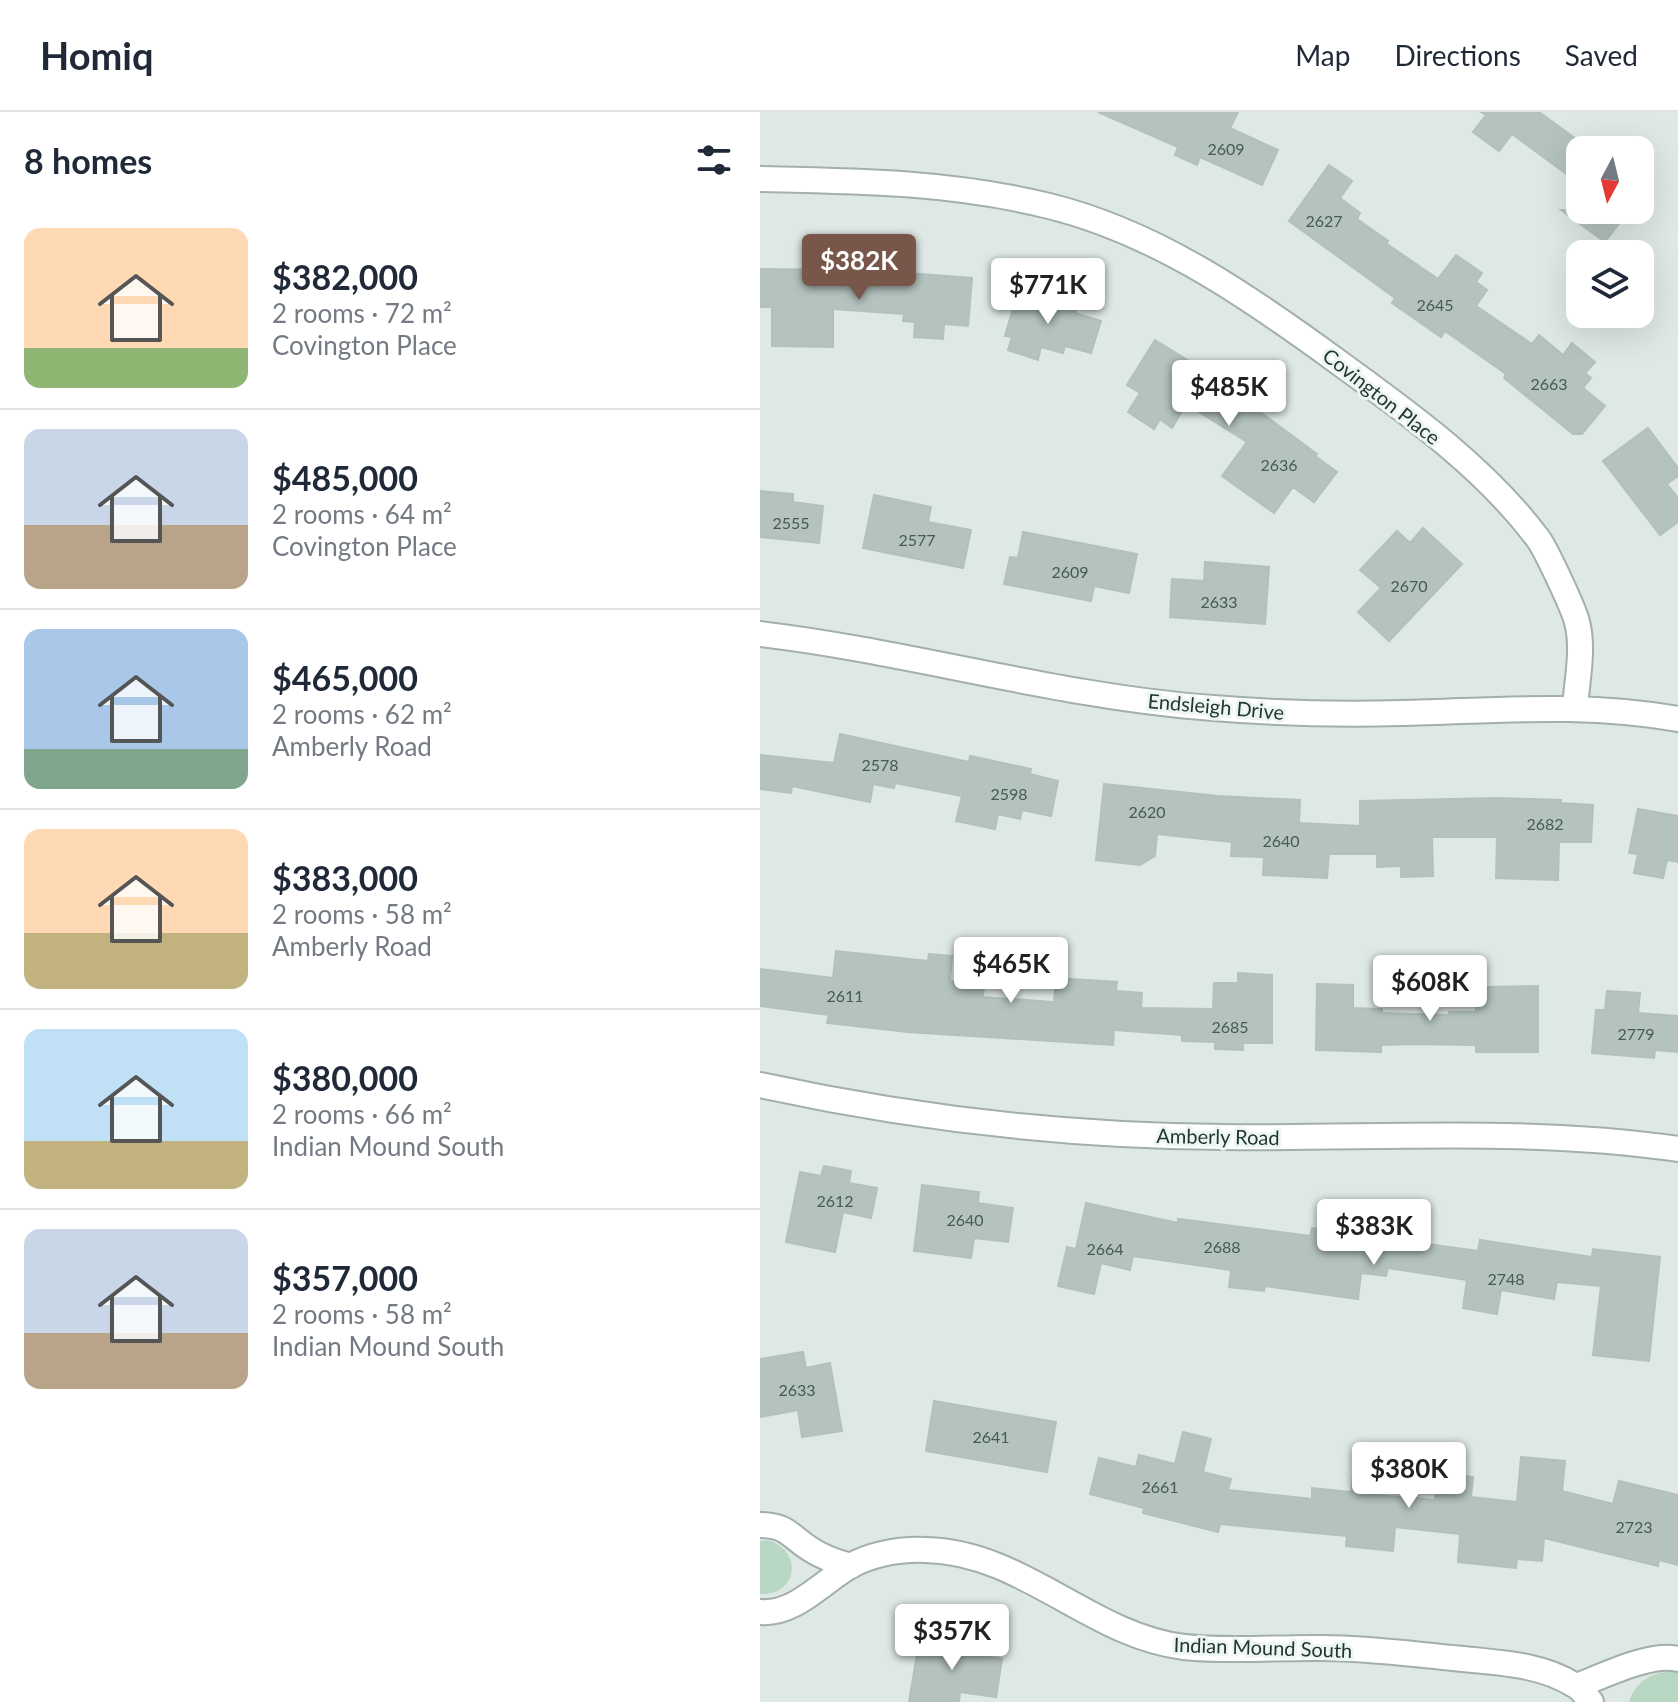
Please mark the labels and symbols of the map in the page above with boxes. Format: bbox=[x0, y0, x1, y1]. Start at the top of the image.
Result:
north arrow bbox=[1566, 136, 1654, 224]
house number: 2609 bbox=[1207, 139, 1245, 158]
house number: 2627 bbox=[1305, 211, 1343, 230]
pin: $382K bbox=[803, 234, 915, 302]
pin: $771K bbox=[992, 258, 1104, 326]
house number: 2645 bbox=[1416, 295, 1454, 314]
street label: Covington Place bbox=[1319, 343, 1445, 449]
pin: $485K bbox=[1173, 360, 1285, 428]
house number: 2663 bbox=[1530, 374, 1568, 393]
house number: 2636 bbox=[1260, 455, 1298, 474]
house number: 2555 bbox=[772, 513, 810, 532]
house number: 2577 bbox=[898, 530, 936, 549]
house number: 2609 bbox=[1051, 562, 1089, 581]
house number: 2670 bbox=[1390, 576, 1428, 595]
house number: 2633 bbox=[1200, 592, 1238, 611]
street label: Endsleigh Drive bbox=[1147, 688, 1285, 724]
house number: 2578 bbox=[861, 755, 899, 774]
house number: 2598 bbox=[990, 784, 1028, 803]
house number: 2620 bbox=[1128, 802, 1166, 821]
house number: 2682 bbox=[1526, 814, 1564, 833]
house number: 2640 bbox=[1262, 831, 1300, 850]
pin: $465K bbox=[955, 937, 1067, 1005]
pin: $608K bbox=[1374, 955, 1486, 1023]
house number: 2611 bbox=[826, 986, 864, 1005]
house number: 2685 bbox=[1211, 1017, 1249, 1036]
house number: 2779 bbox=[1617, 1024, 1655, 1043]
street label: Amberly Road bbox=[1156, 1123, 1280, 1149]
house number: 2612 bbox=[816, 1191, 854, 1210]
pin: $383K bbox=[1318, 1199, 1430, 1267]
house number: 2640 bbox=[946, 1210, 984, 1229]
house number: 2688 bbox=[1203, 1237, 1241, 1256]
house number: 2664 bbox=[1086, 1239, 1124, 1258]
house number: 2748 bbox=[1487, 1269, 1525, 1288]
house number: 2633 bbox=[778, 1380, 816, 1399]
house number: 2641 bbox=[972, 1427, 1010, 1446]
pin: $380K bbox=[1353, 1442, 1465, 1510]
house number: 2661 bbox=[1141, 1477, 1179, 1496]
house number: 2723 bbox=[1615, 1517, 1653, 1536]
pin: $357K bbox=[896, 1604, 1008, 1672]
street label: Indian Mound South bbox=[1173, 1632, 1353, 1662]

